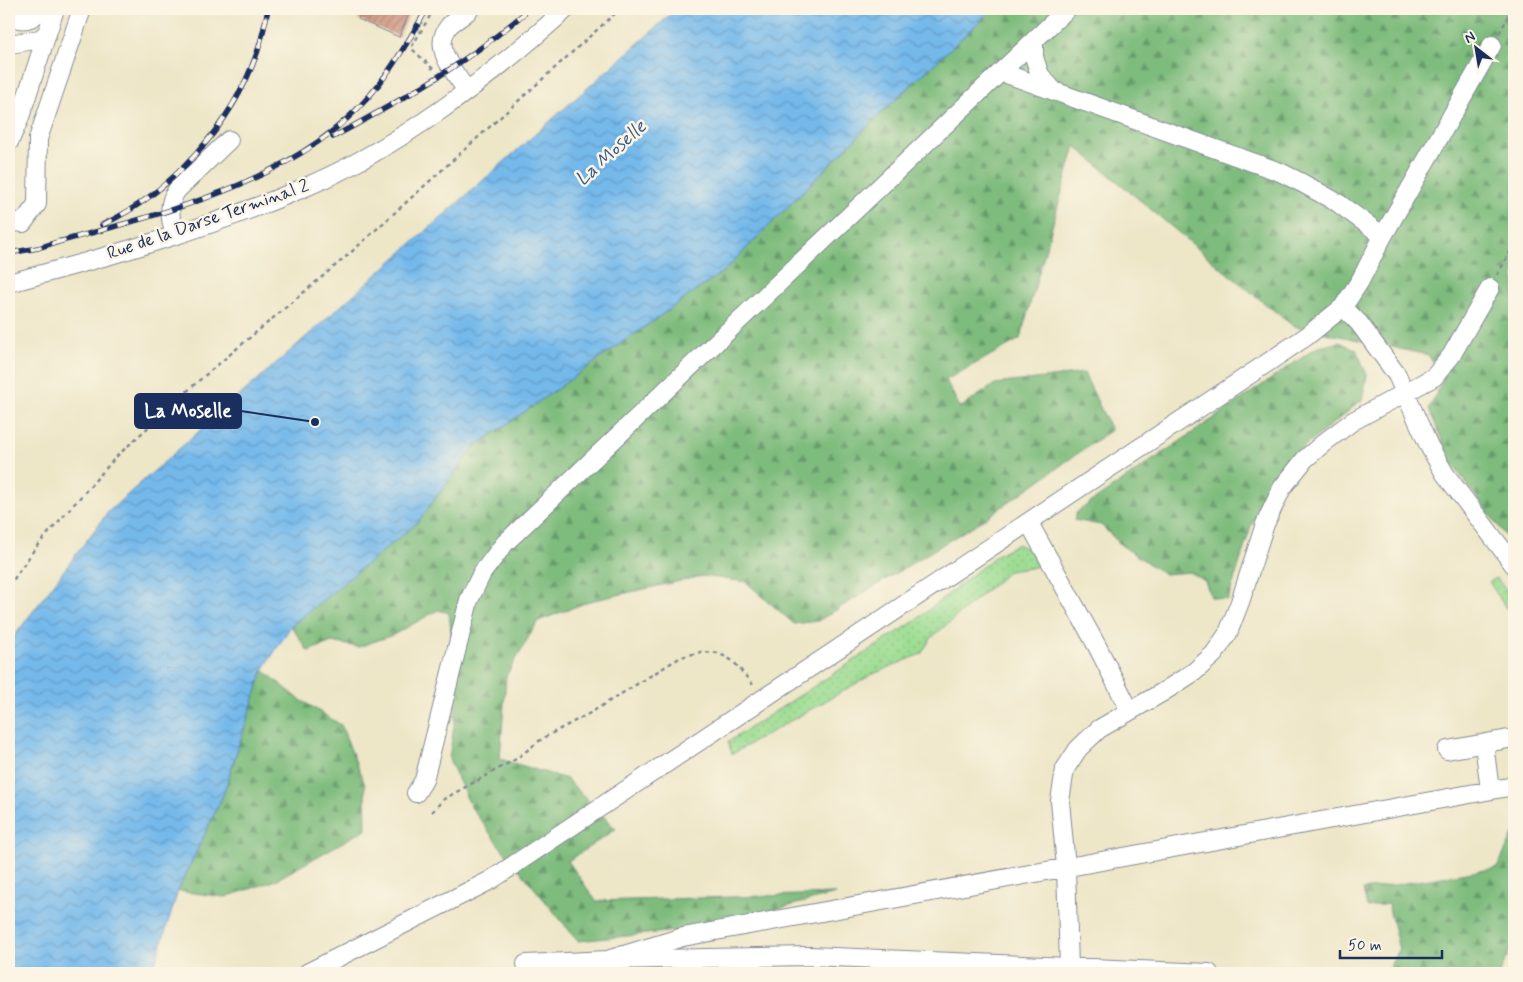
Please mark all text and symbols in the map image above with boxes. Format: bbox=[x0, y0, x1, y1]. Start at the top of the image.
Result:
north arrow bbox=[1450, 22, 1500, 72]
text: N bbox=[1461, 28, 1478, 48]
water label: La Moselle bbox=[570, 114, 652, 191]
street label: Rue de la Darse Terminal 2 bbox=[104, 174, 312, 266]
callout: La Moselle bbox=[135, 394, 241, 428]
text: La Moselle bbox=[144, 399, 232, 424]
scale bar bbox=[1340, 927, 1443, 959]
text: 50 m bbox=[1348, 936, 1382, 956]

